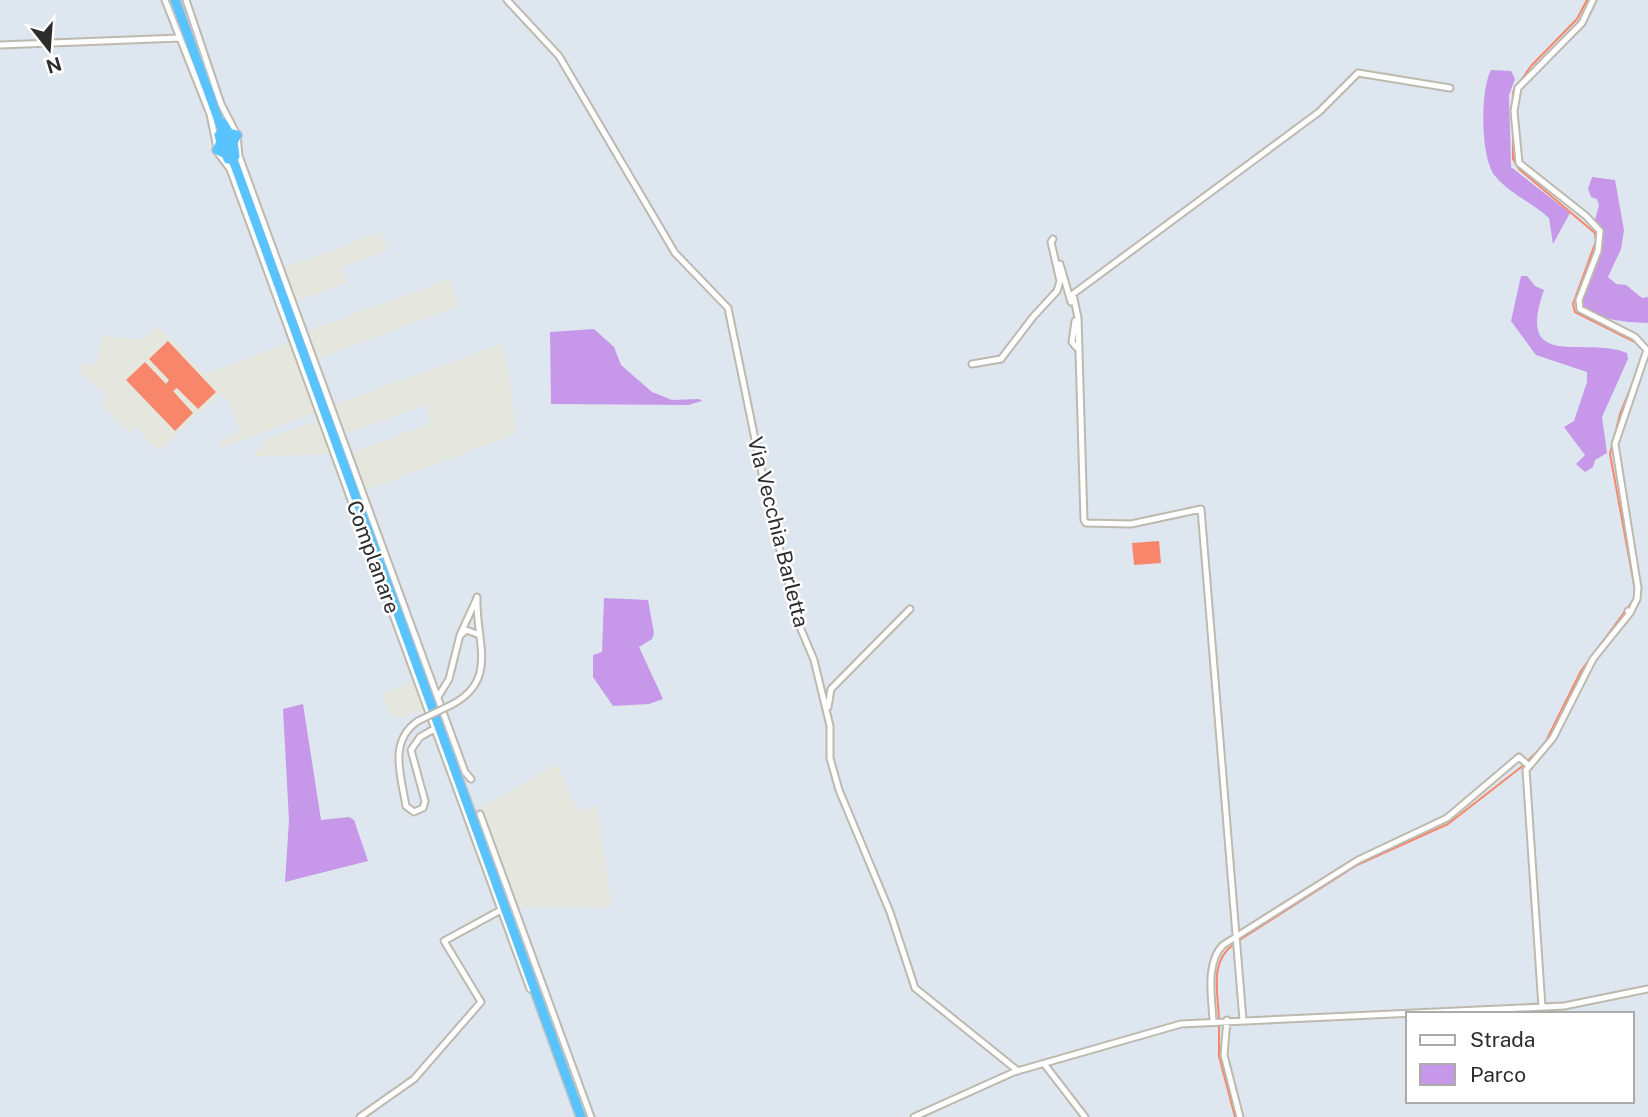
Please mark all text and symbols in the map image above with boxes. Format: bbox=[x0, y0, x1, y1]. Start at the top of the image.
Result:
north arrow bbox=[14, 14, 84, 84]
text: N bbox=[44, 53, 64, 78]
street label: Via Vecchia Barletta bbox=[743, 434, 814, 630]
street label: Complanare bbox=[341, 497, 405, 617]
legend bbox=[1406, 1012, 1634, 1103]
text: Strada bbox=[1470, 1027, 1535, 1052]
text: Parco bbox=[1470, 1062, 1526, 1087]

